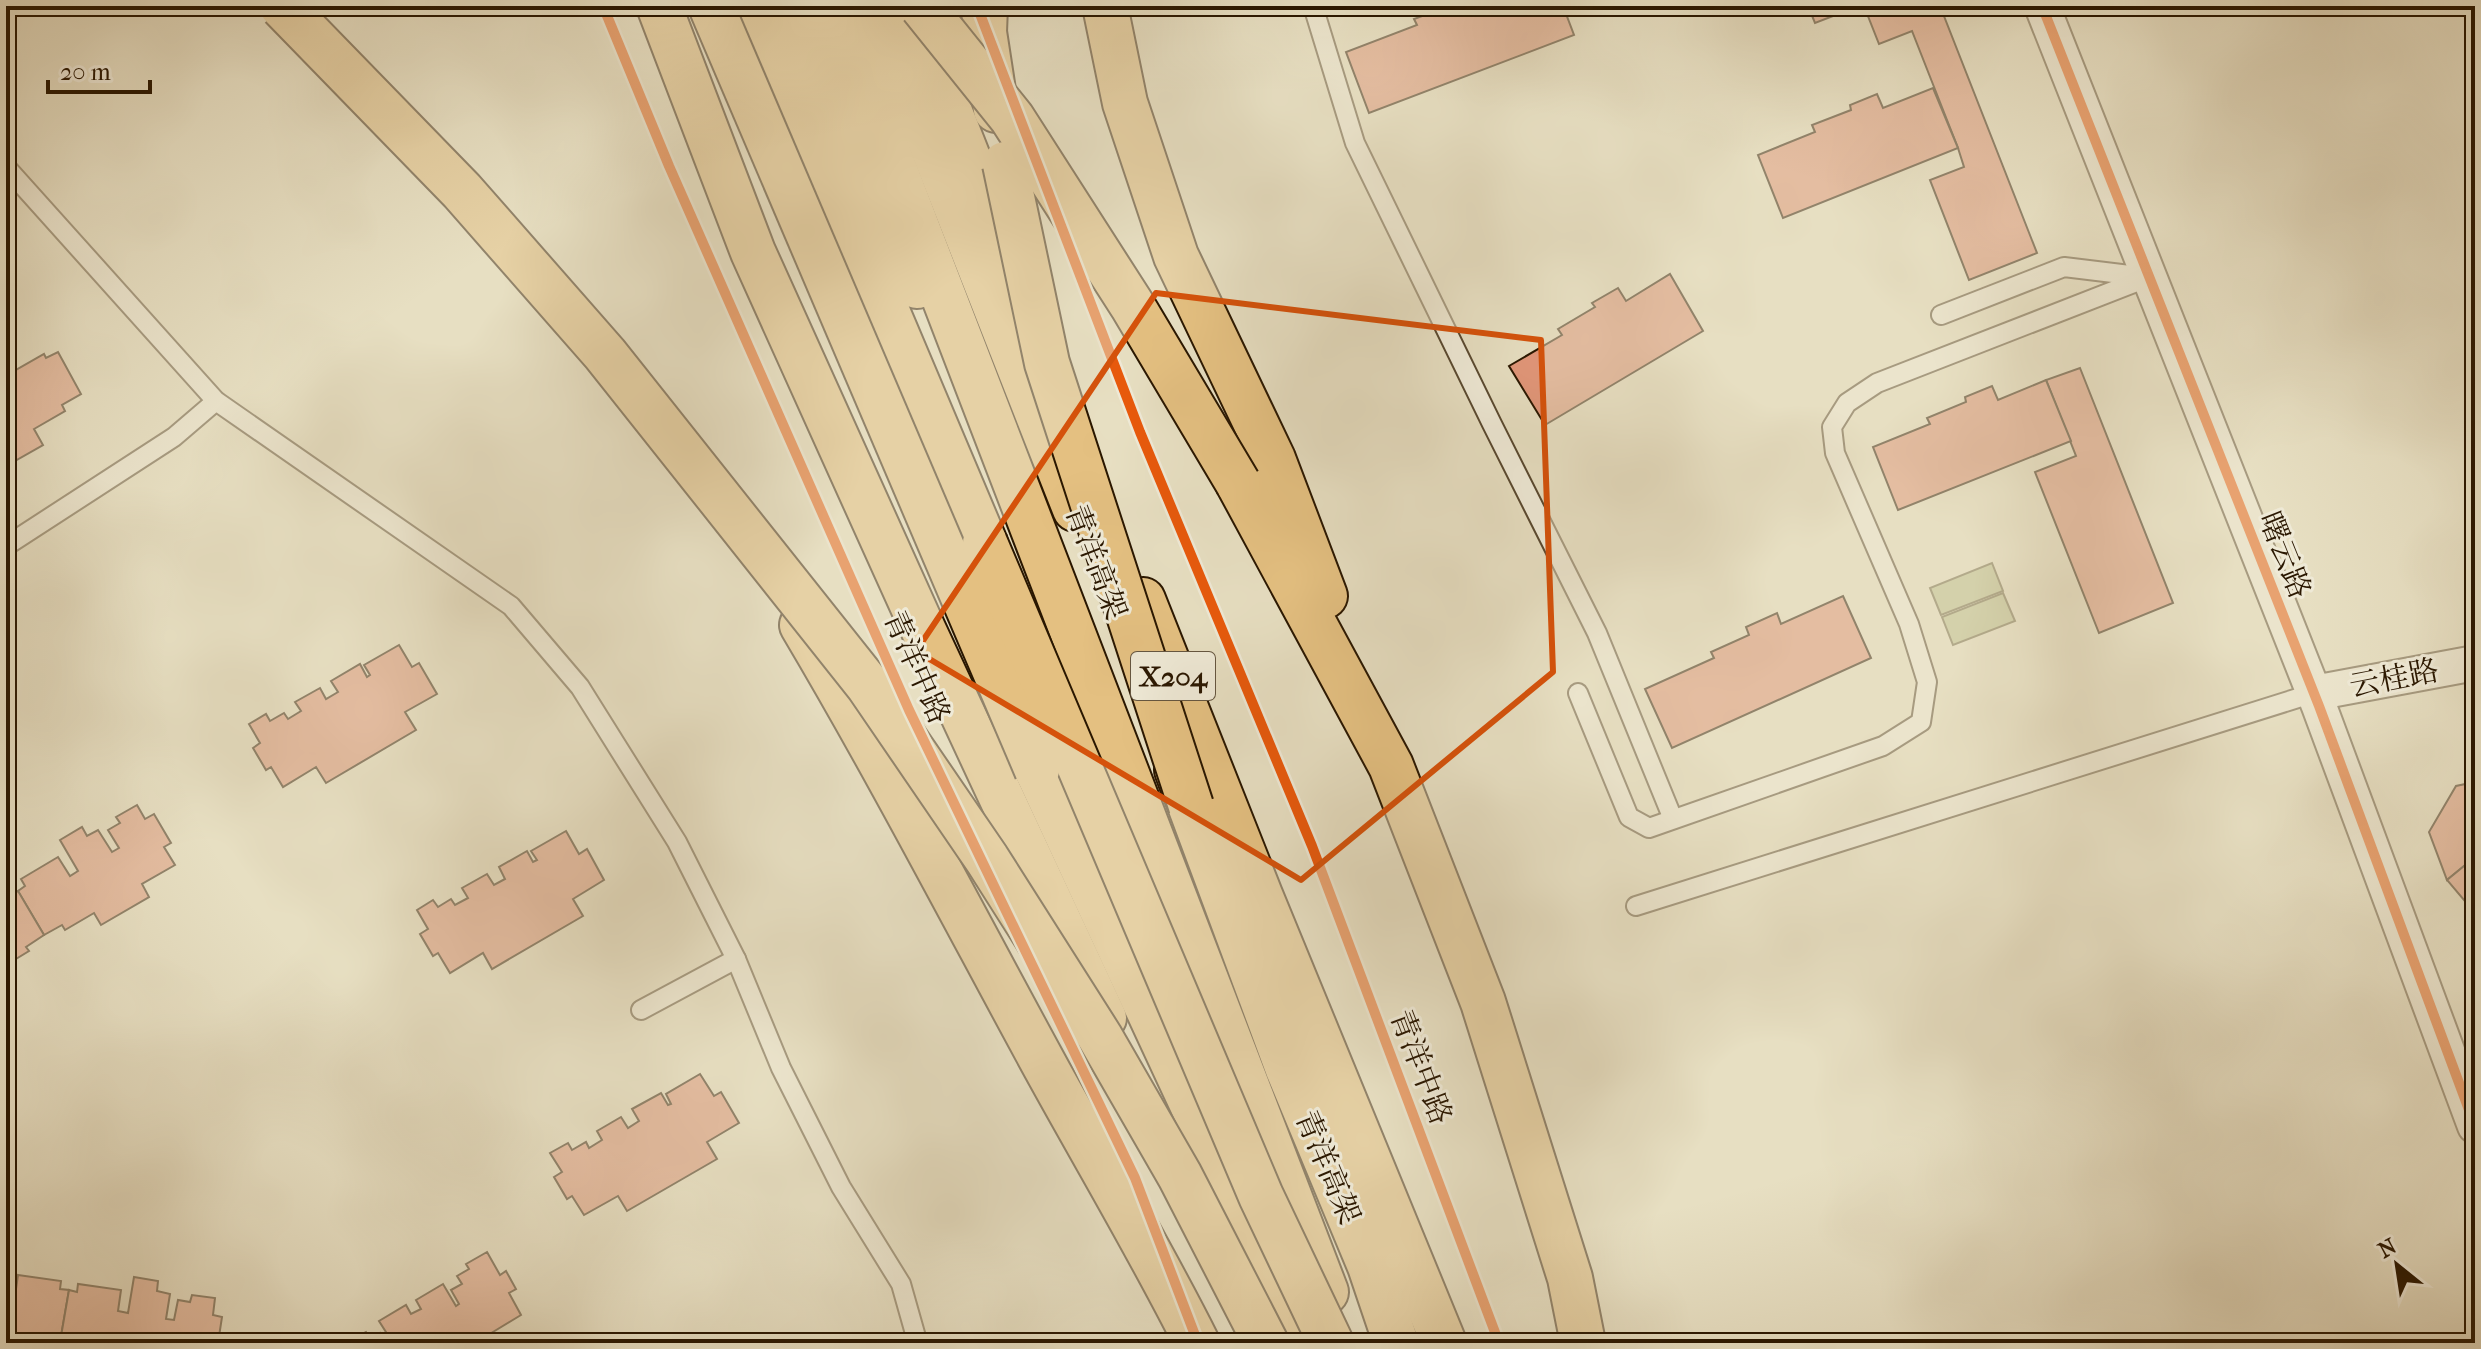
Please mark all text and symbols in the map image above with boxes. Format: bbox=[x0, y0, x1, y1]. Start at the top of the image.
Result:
scale bar bbox=[48, 44, 150, 94]
text: 20 m bbox=[60, 58, 111, 86]
street label: 青洋高架 bbox=[1058, 500, 1133, 624]
street label: 曙云路 bbox=[2251, 507, 2318, 603]
street label: 青洋中路 bbox=[876, 605, 957, 729]
road number: X204 bbox=[1131, 652, 1215, 700]
street label: 云桂路 bbox=[2347, 653, 2442, 704]
street label: 青洋中路 bbox=[1383, 1005, 1458, 1129]
street label: 青洋高架 bbox=[1288, 1105, 1367, 1229]
north arrow bbox=[2357, 1225, 2437, 1305]
text: N bbox=[2374, 1233, 2401, 1264]

